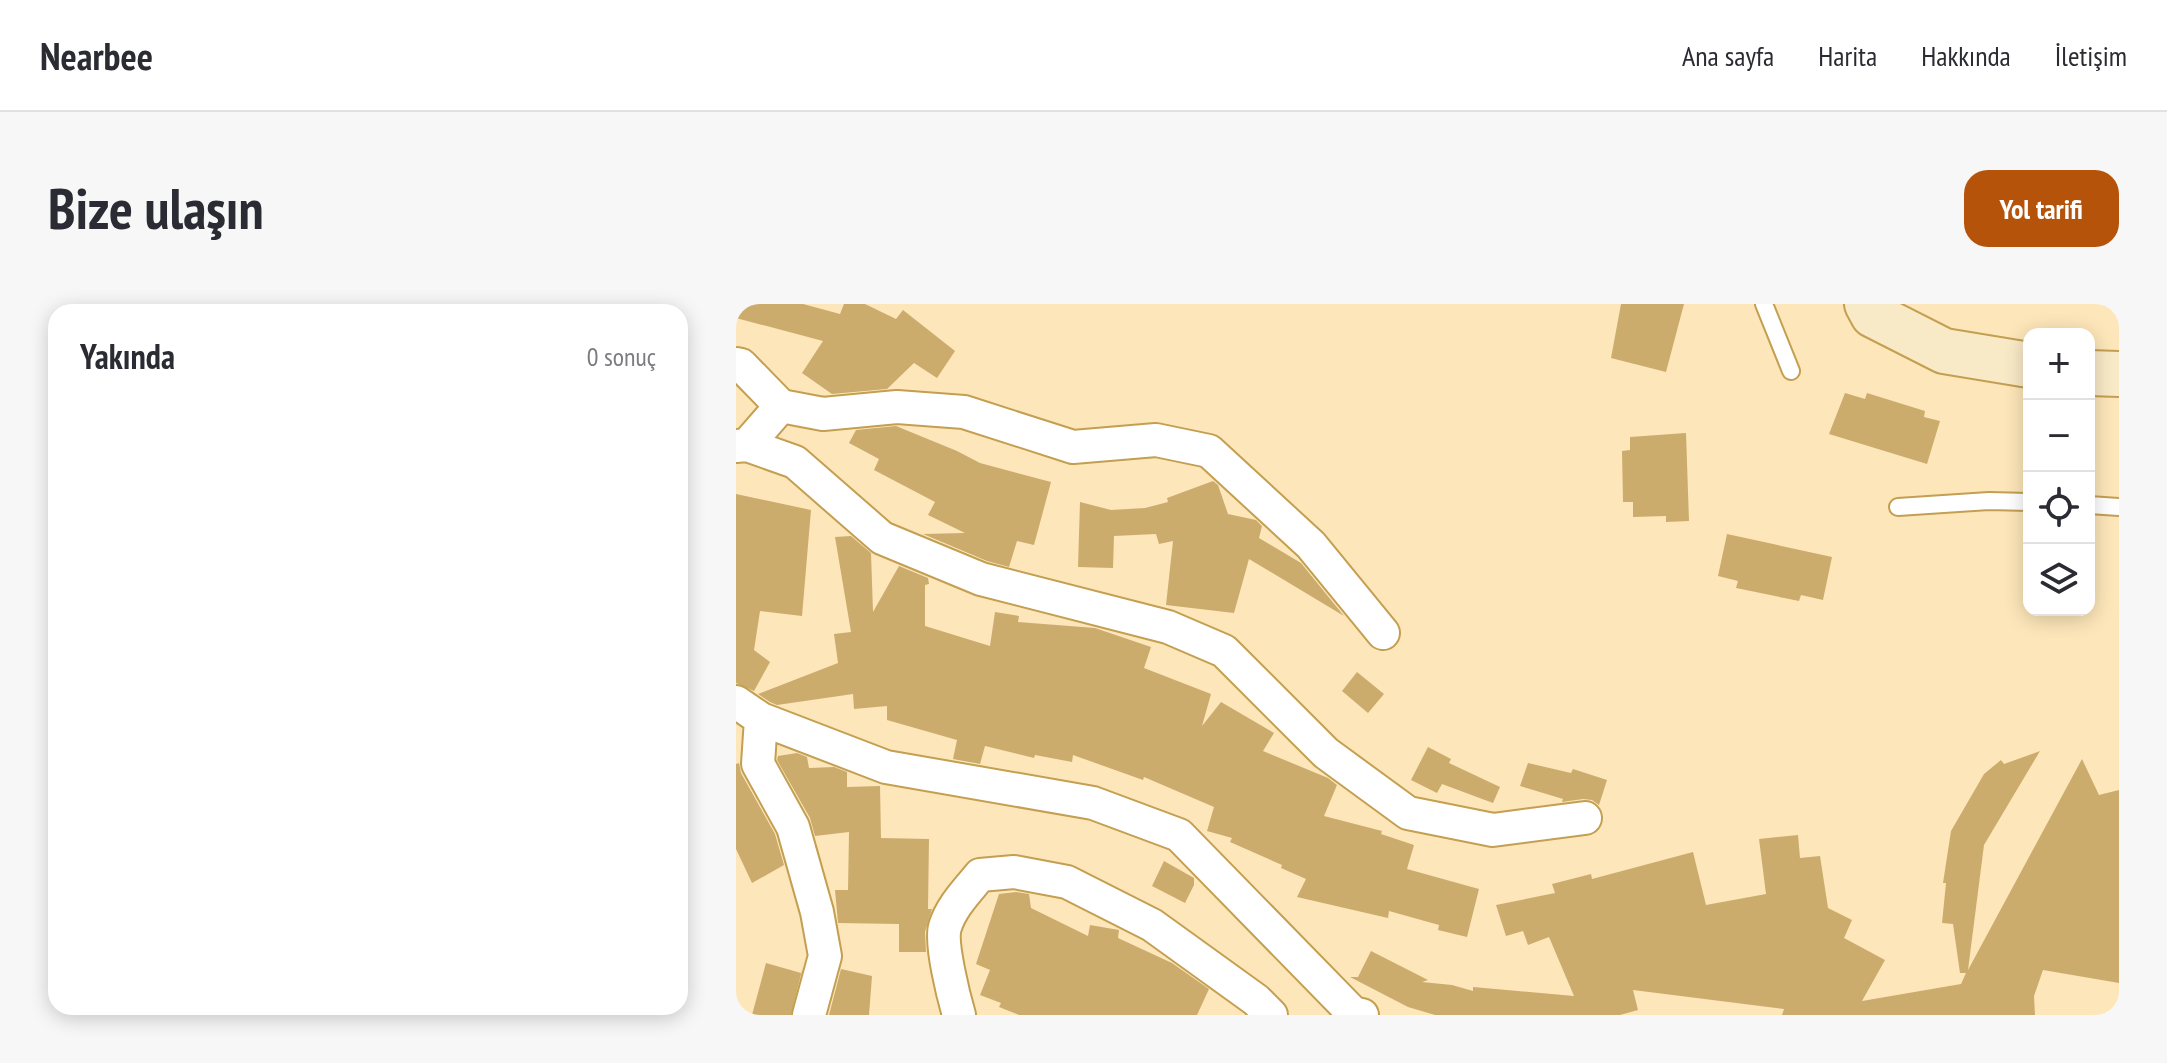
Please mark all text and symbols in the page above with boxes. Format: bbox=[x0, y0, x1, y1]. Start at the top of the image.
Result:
text: Nearbee bbox=[40, 31, 153, 80]
text: Ana sayfa bbox=[1682, 37, 1774, 74]
text: Harita bbox=[1818, 37, 1877, 74]
text: Hakkında bbox=[1921, 37, 2011, 74]
text: İletişim bbox=[2055, 37, 2127, 74]
button: Yol tarifi bbox=[1964, 170, 2119, 247]
text: Bize ulaşın bbox=[48, 172, 264, 244]
map controls bbox=[2023, 328, 2095, 616]
button: + bbox=[2023, 328, 2095, 400]
text: Yakında bbox=[80, 334, 175, 378]
text: 0 sonuç bbox=[587, 340, 656, 373]
button: − bbox=[2023, 400, 2095, 472]
button: locate bbox=[2023, 472, 2095, 544]
button: layers bbox=[2023, 544, 2095, 616]

